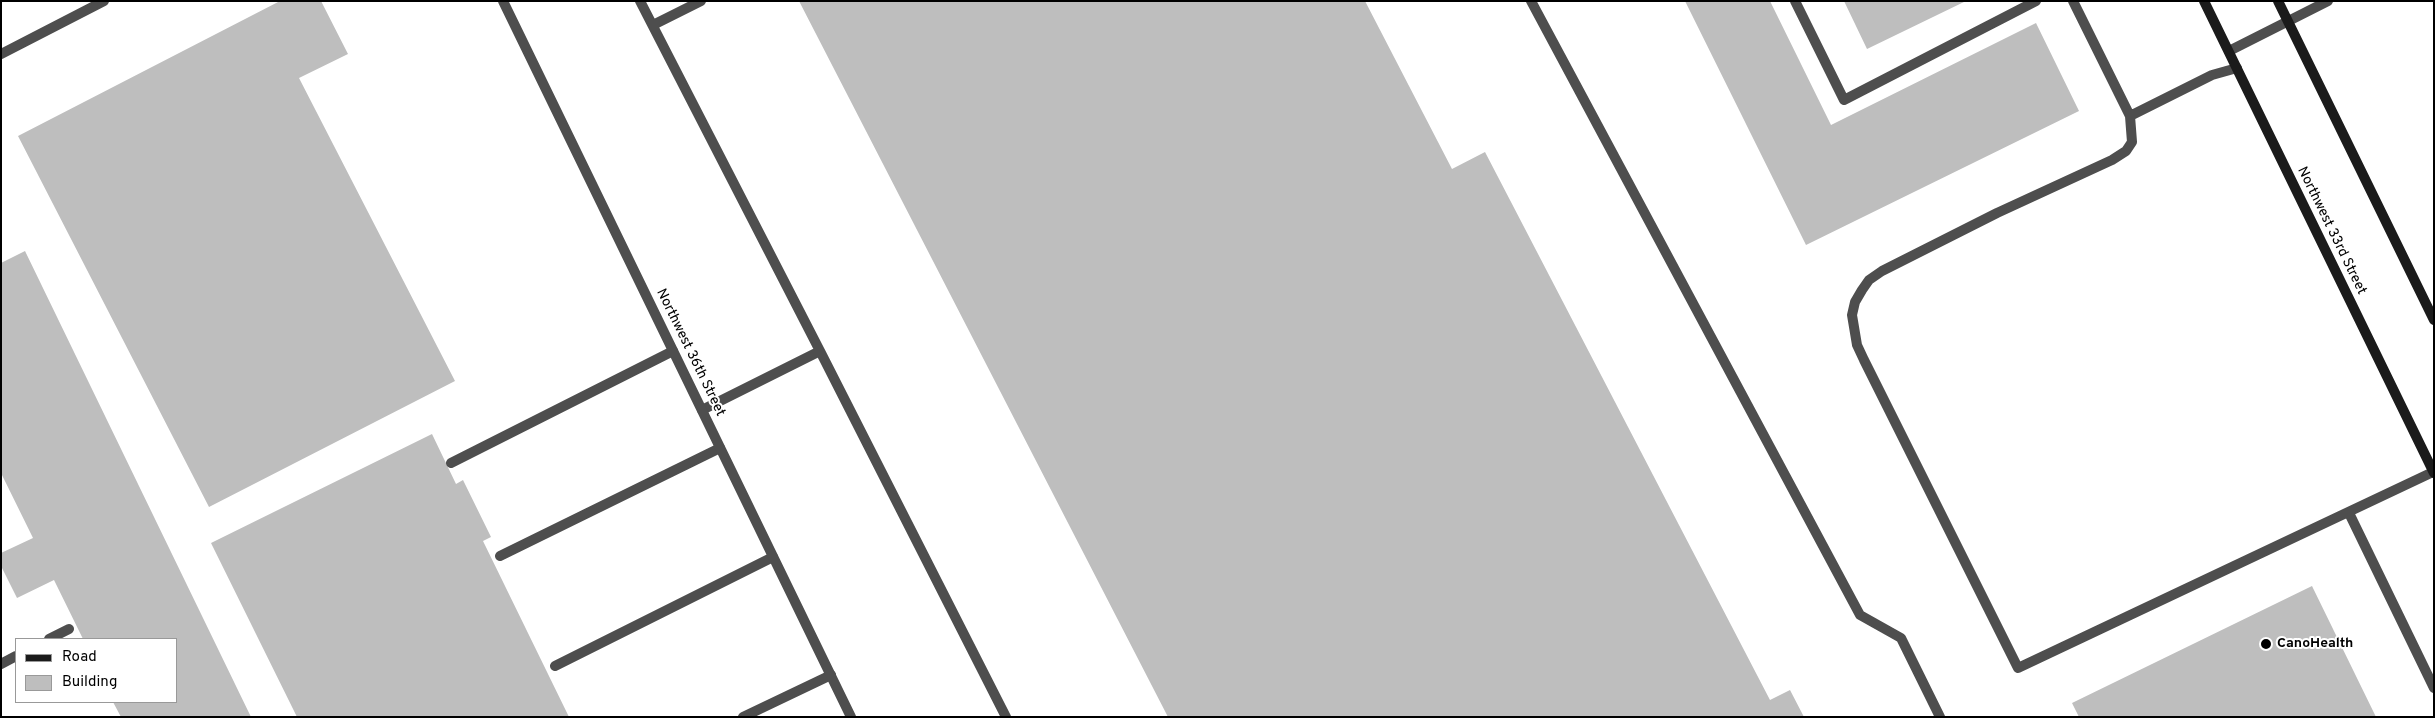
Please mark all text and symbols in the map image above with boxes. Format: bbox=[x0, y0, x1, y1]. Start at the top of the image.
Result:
street label: Northwest 33rd Street bbox=[2293, 164, 2369, 298]
street label: Northwest 36th Street bbox=[652, 286, 728, 420]
place label: CanoHealth bbox=[2277, 636, 2353, 652]
marker: CanoHealth bbox=[2259, 637, 2273, 651]
legend bbox=[15, 638, 178, 703]
text: Road bbox=[62, 648, 97, 667]
text: Building bbox=[62, 673, 117, 692]

